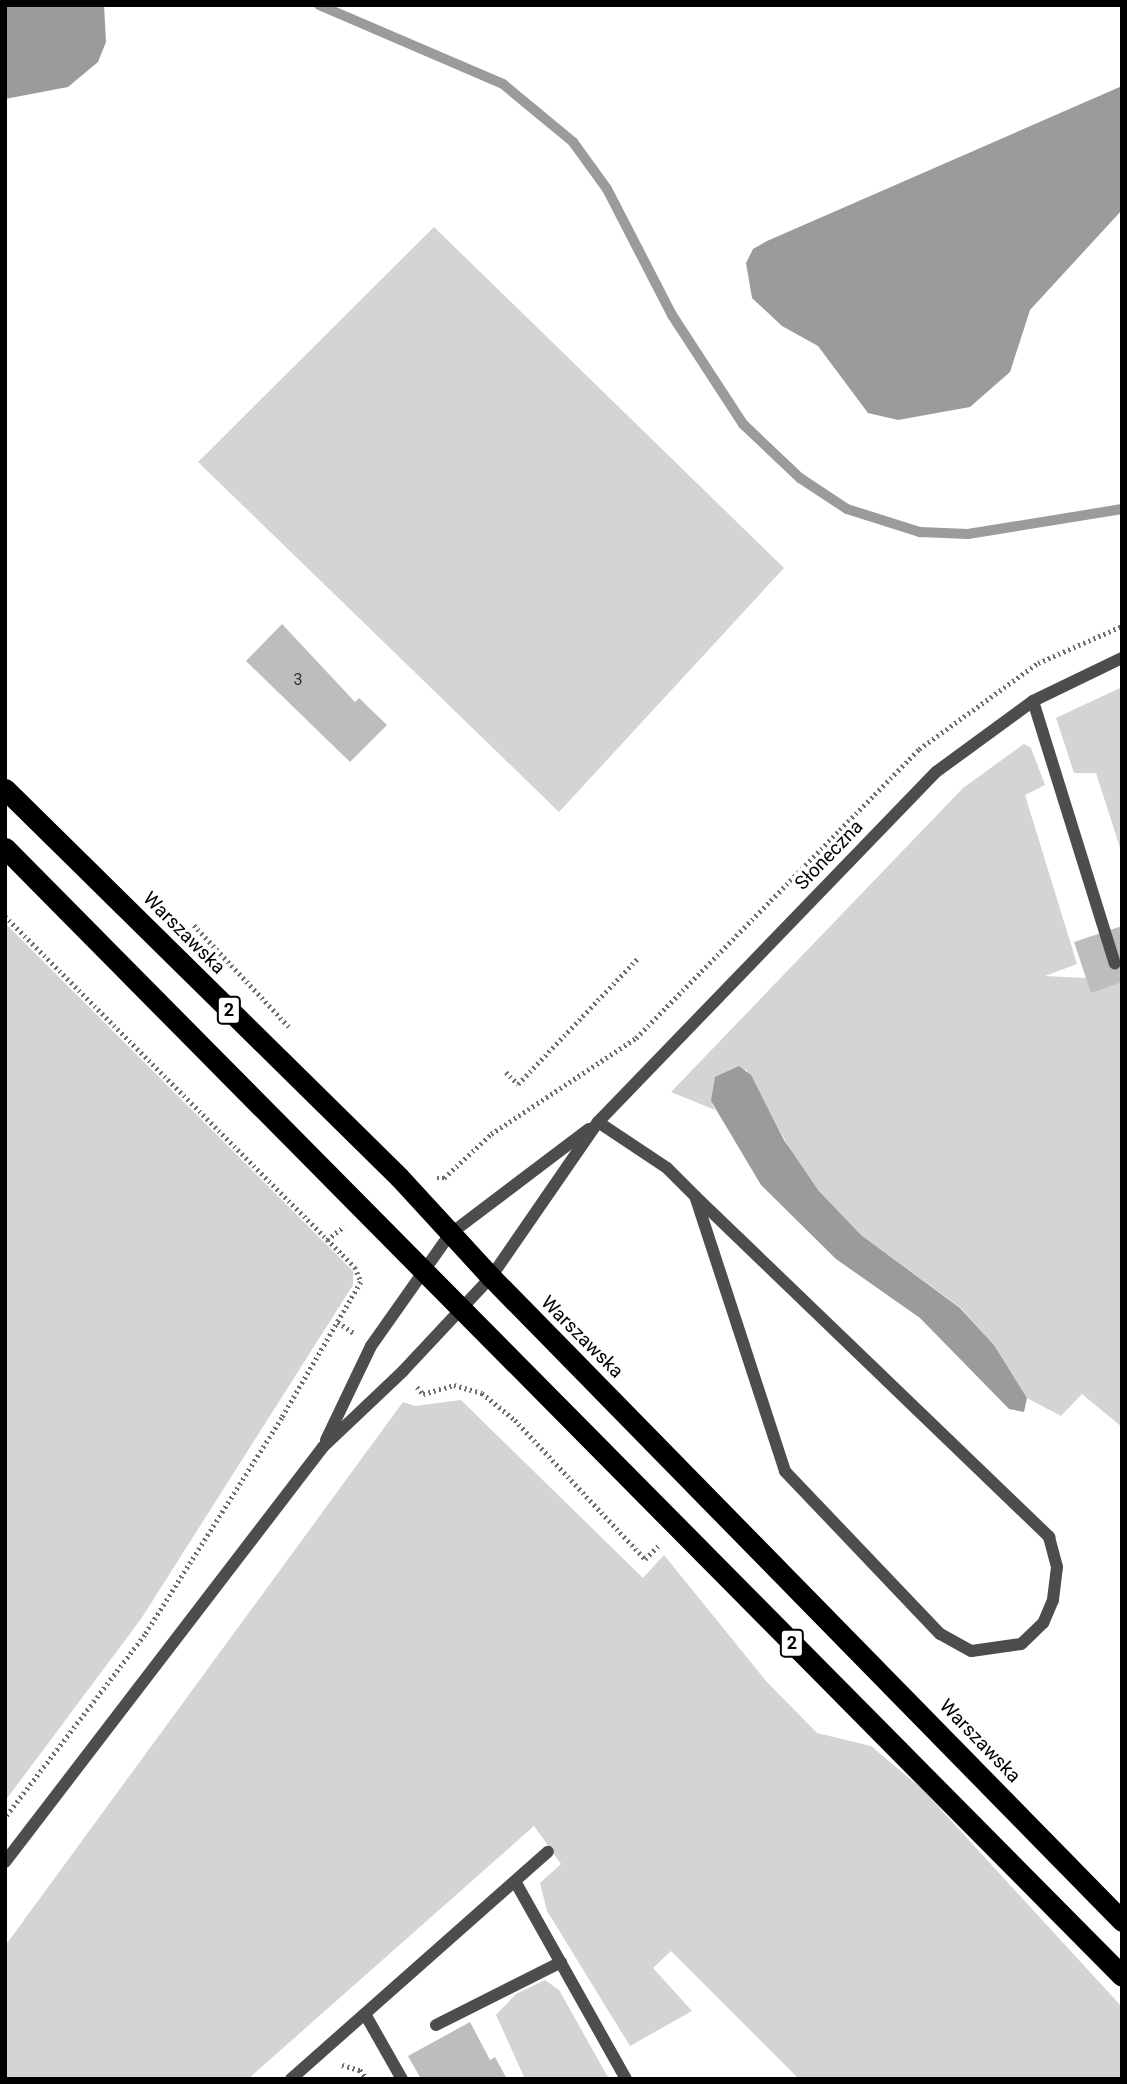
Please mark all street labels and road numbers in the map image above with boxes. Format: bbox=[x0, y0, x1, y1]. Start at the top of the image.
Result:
street label: Słoneczna bbox=[790, 815, 868, 895]
street label: Warszawska bbox=[138, 887, 230, 979]
road number: 2 bbox=[217, 995, 241, 1024]
street label: Warszawska bbox=[536, 1291, 628, 1383]
road number: 2 bbox=[780, 1628, 804, 1658]
street label: Warszawska bbox=[935, 1695, 1025, 1787]

